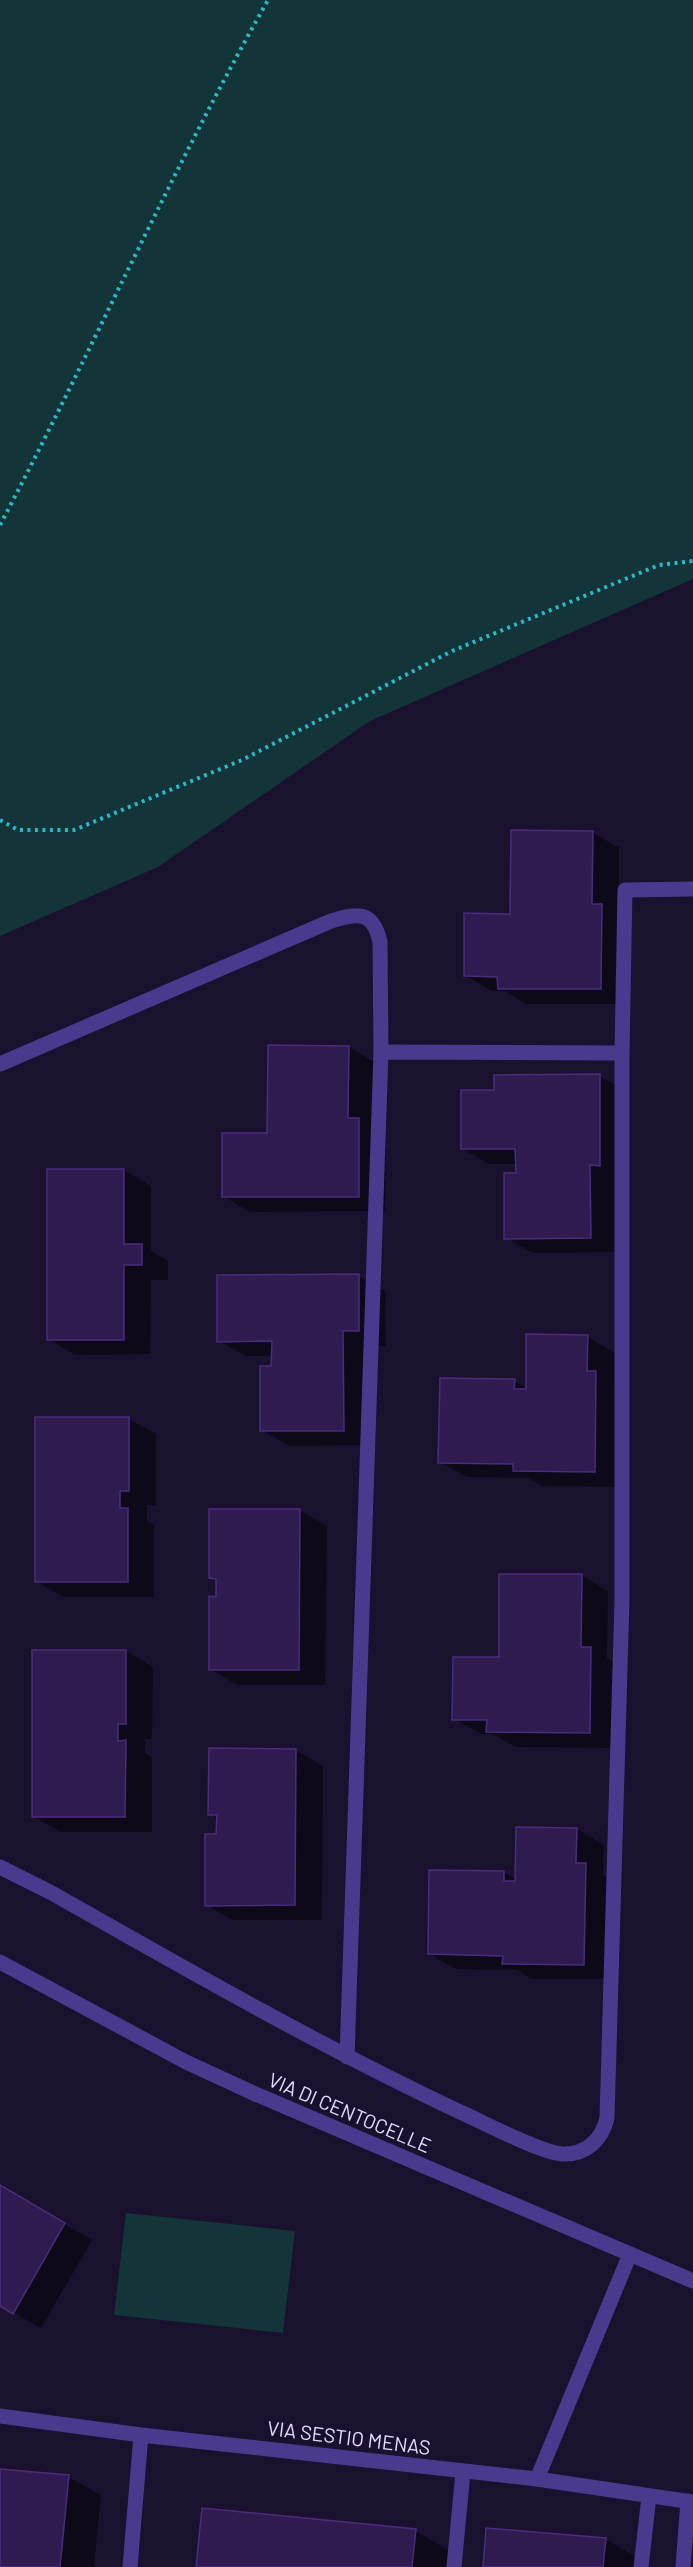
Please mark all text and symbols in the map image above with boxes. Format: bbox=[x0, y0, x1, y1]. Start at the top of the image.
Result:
street label: VIA DI CENTOCELLE bbox=[265, 2067, 435, 2157]
street label: VIA SESTIO MENAS bbox=[266, 2415, 432, 2459]

